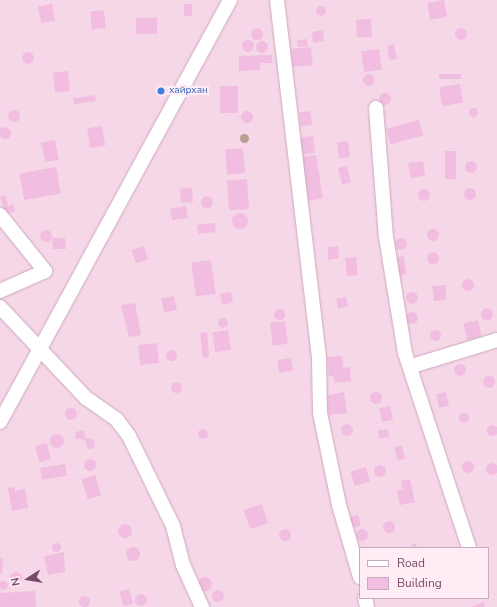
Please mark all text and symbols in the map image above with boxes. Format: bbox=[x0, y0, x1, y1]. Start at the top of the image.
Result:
place label: хайрхан bbox=[169, 85, 208, 97]
marker: хайрхан bbox=[156, 86, 166, 96]
legend bbox=[359, 547, 489, 599]
text: Road bbox=[397, 555, 425, 571]
north arrow bbox=[8, 559, 48, 599]
text: Building bbox=[397, 575, 442, 591]
text: N bbox=[8, 576, 24, 587]

